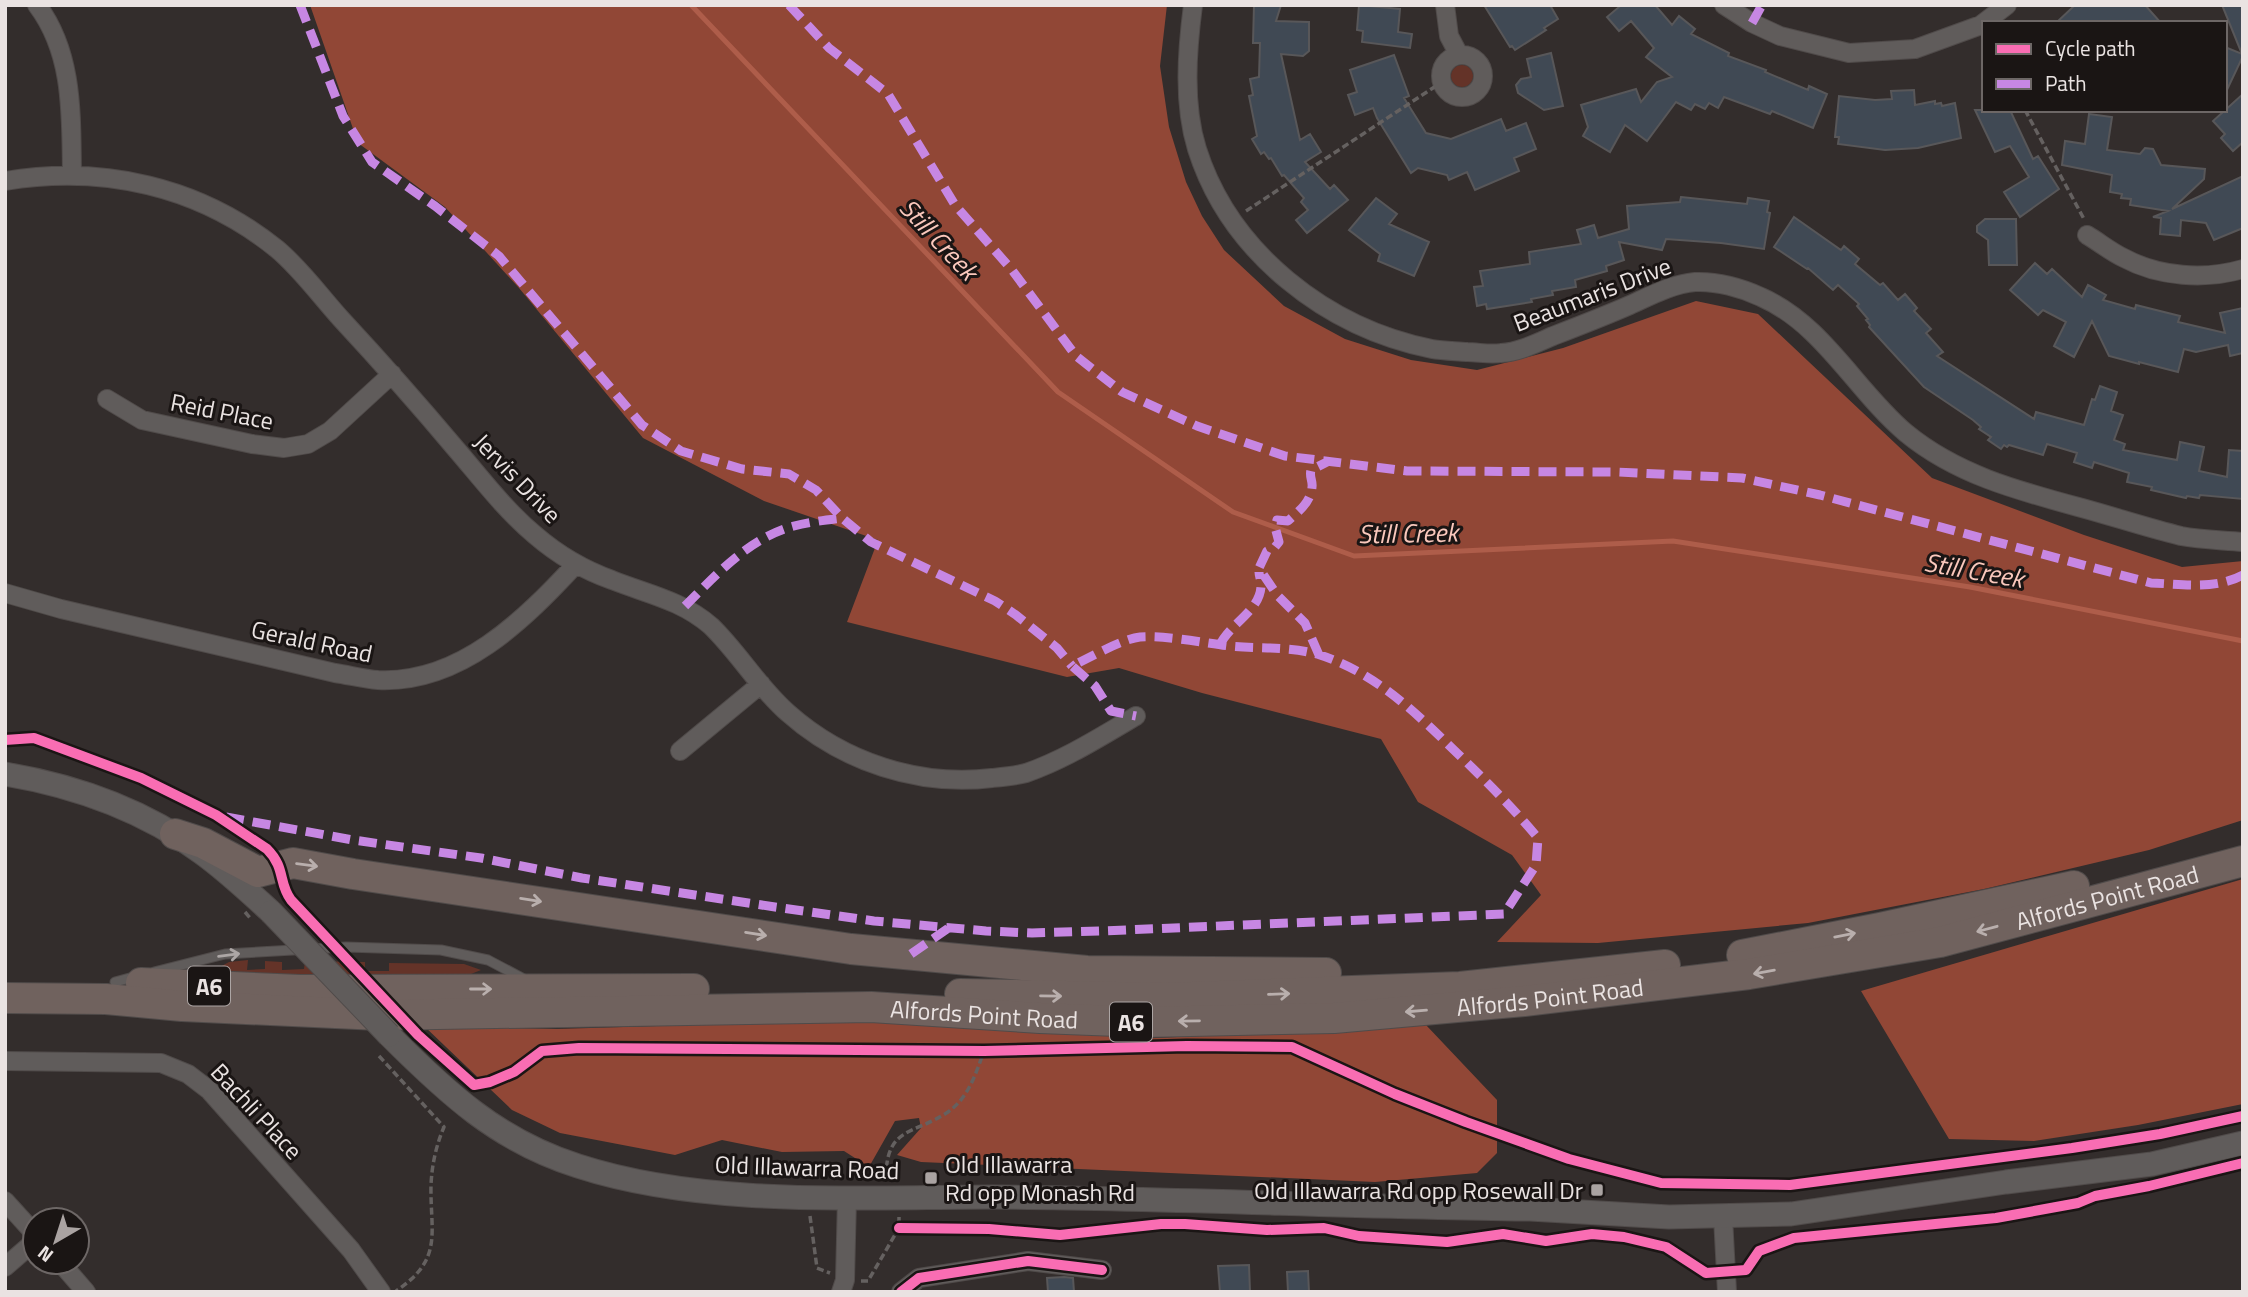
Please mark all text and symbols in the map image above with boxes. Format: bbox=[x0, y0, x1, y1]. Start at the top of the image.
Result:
legend bbox=[1982, 21, 2227, 112]
text: Cycle path bbox=[2045, 32, 2136, 64]
text: Path bbox=[2045, 67, 2087, 99]
water label: Still Creek bbox=[891, 189, 990, 291]
street label: Beaumaris Drive bbox=[1508, 247, 1676, 341]
street label: Reid Place bbox=[167, 383, 277, 439]
street label: Jervis Drive bbox=[466, 425, 570, 531]
water label: Still Creek bbox=[1358, 513, 1462, 553]
water label: Still Creek bbox=[1921, 542, 2030, 598]
street label: Gerald Road bbox=[248, 611, 376, 671]
street label: Alfords Point Road bbox=[2012, 856, 2203, 939]
one-way arrow bbox=[295, 858, 318, 871]
one-way arrow bbox=[519, 894, 542, 907]
one-way arrow bbox=[1977, 923, 1999, 936]
one-way arrow bbox=[744, 928, 767, 941]
one-way arrow bbox=[1833, 928, 1856, 941]
one-way arrow bbox=[217, 948, 240, 961]
one-way arrow bbox=[1753, 965, 1776, 979]
road number: A6 bbox=[188, 967, 230, 1006]
street label: Alfords Point Road bbox=[1455, 969, 1645, 1025]
one-way arrow bbox=[469, 982, 492, 996]
one-way arrow bbox=[1267, 987, 1290, 1000]
one-way arrow bbox=[1040, 989, 1063, 1002]
street label: Alfords Point Road bbox=[889, 990, 1079, 1037]
road number: A6 bbox=[1110, 1002, 1152, 1042]
one-way arrow bbox=[1406, 1005, 1428, 1018]
one-way arrow bbox=[1178, 1014, 1201, 1028]
street label: Bachli Place bbox=[203, 1055, 311, 1167]
street label: Old Illawarra Road bbox=[714, 1146, 900, 1188]
place label: Old Illawarra Rd opp Monash Rd bbox=[945, 1146, 1135, 1210]
marker: Old Illawarra Rd opp Monash Rd bbox=[923, 1170, 939, 1186]
place label: Old Illawarra Rd opp Rosewall Dr bbox=[1254, 1172, 1583, 1208]
marker: Old Illawarra Rd opp Rosewall Dr bbox=[1589, 1182, 1605, 1198]
north arrow bbox=[21, 1206, 91, 1276]
text: N bbox=[31, 1239, 59, 1270]

